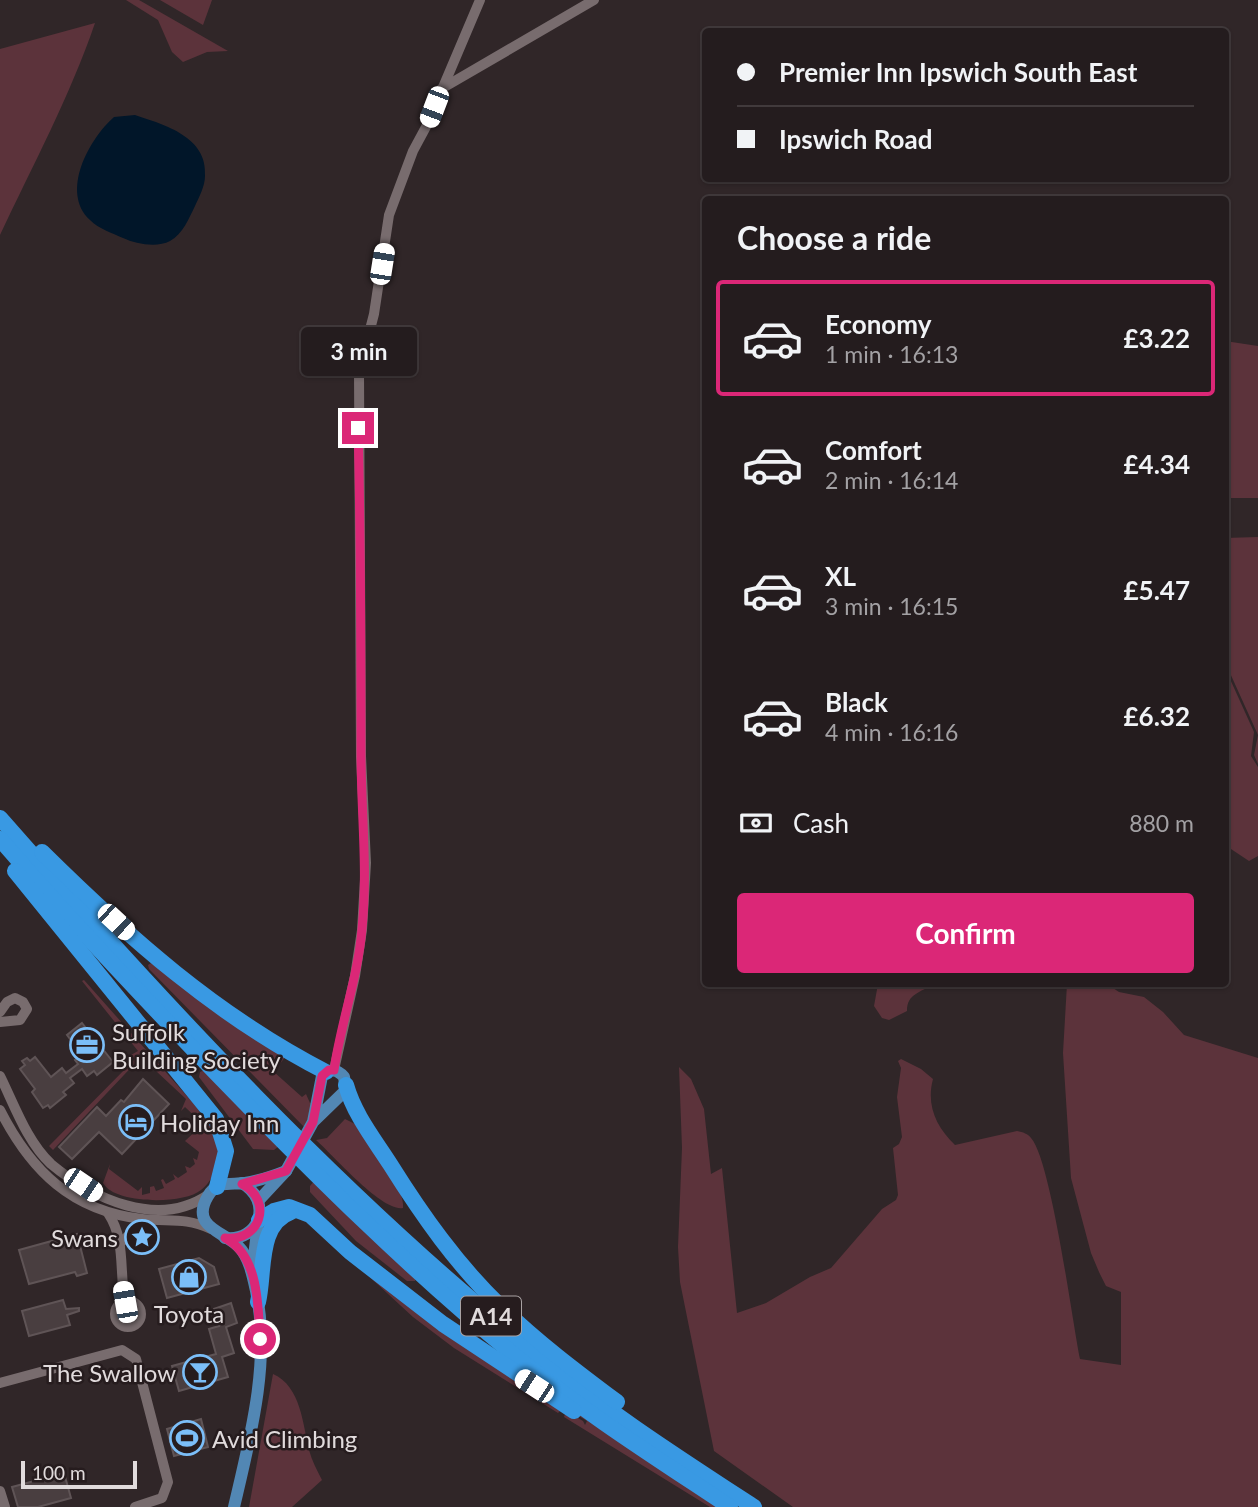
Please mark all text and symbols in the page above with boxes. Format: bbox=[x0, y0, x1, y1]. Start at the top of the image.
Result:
text: Premier Inn Ipswich South East bbox=[779, 56, 1137, 88]
car bbox=[417, 84, 452, 130]
text: Ipswich Road bbox=[779, 123, 932, 155]
text: Choose a ride bbox=[737, 218, 931, 257]
car bbox=[369, 242, 396, 286]
icon: car bbox=[741, 307, 804, 370]
text: Economy bbox=[825, 308, 931, 340]
text: £3.22 bbox=[1124, 322, 1190, 354]
callout: 3 min bbox=[300, 326, 416, 376]
text: 3 min bbox=[330, 337, 388, 365]
text: 1 min · 16:13 bbox=[825, 340, 958, 368]
route end bbox=[342, 412, 374, 444]
icon: car bbox=[741, 433, 804, 496]
text: Comfort bbox=[825, 434, 922, 466]
text: £4.34 bbox=[1124, 448, 1190, 480]
text: 2 min · 16:14 bbox=[825, 466, 958, 494]
icon: car bbox=[741, 559, 804, 622]
text: XL bbox=[825, 560, 856, 592]
text: £5.47 bbox=[1124, 574, 1190, 606]
text: 3 min · 16:15 bbox=[825, 592, 958, 620]
icon: car bbox=[741, 685, 804, 748]
text: Black bbox=[825, 686, 888, 718]
text: £6.32 bbox=[1124, 700, 1190, 732]
text: 4 min · 16:16 bbox=[825, 718, 958, 746]
icon: cash bbox=[737, 804, 775, 842]
text: Cash bbox=[793, 807, 849, 839]
text: 880 m bbox=[1129, 809, 1194, 837]
button: Confirm bbox=[737, 893, 1194, 973]
car bbox=[94, 900, 139, 944]
place label: Suffolk Building Society bbox=[112, 1017, 281, 1074]
office icon: Suffolk Building Society bbox=[68, 1026, 106, 1064]
hotel icon: Holiday Inn bbox=[117, 1103, 155, 1141]
place label: Holiday Inn bbox=[160, 1108, 279, 1137]
car bbox=[60, 1165, 107, 1205]
place icon: Swans bbox=[123, 1218, 161, 1256]
place label: Swans bbox=[51, 1223, 118, 1252]
shop icon: Toyota bbox=[170, 1258, 208, 1296]
car bbox=[112, 1279, 139, 1325]
road number: A14 bbox=[461, 1296, 521, 1336]
place label: Toyota bbox=[154, 1299, 224, 1328]
route start bbox=[244, 1323, 276, 1355]
bar icon: The Swallow bbox=[181, 1353, 219, 1391]
place label: The Swallow bbox=[43, 1358, 176, 1387]
car bbox=[511, 1366, 558, 1406]
sports icon: Avid Climbing bbox=[168, 1419, 206, 1457]
place label: Avid Climbing bbox=[212, 1424, 357, 1453]
scale bar bbox=[21, 1458, 136, 1490]
text: 100 m bbox=[32, 1461, 86, 1484]

